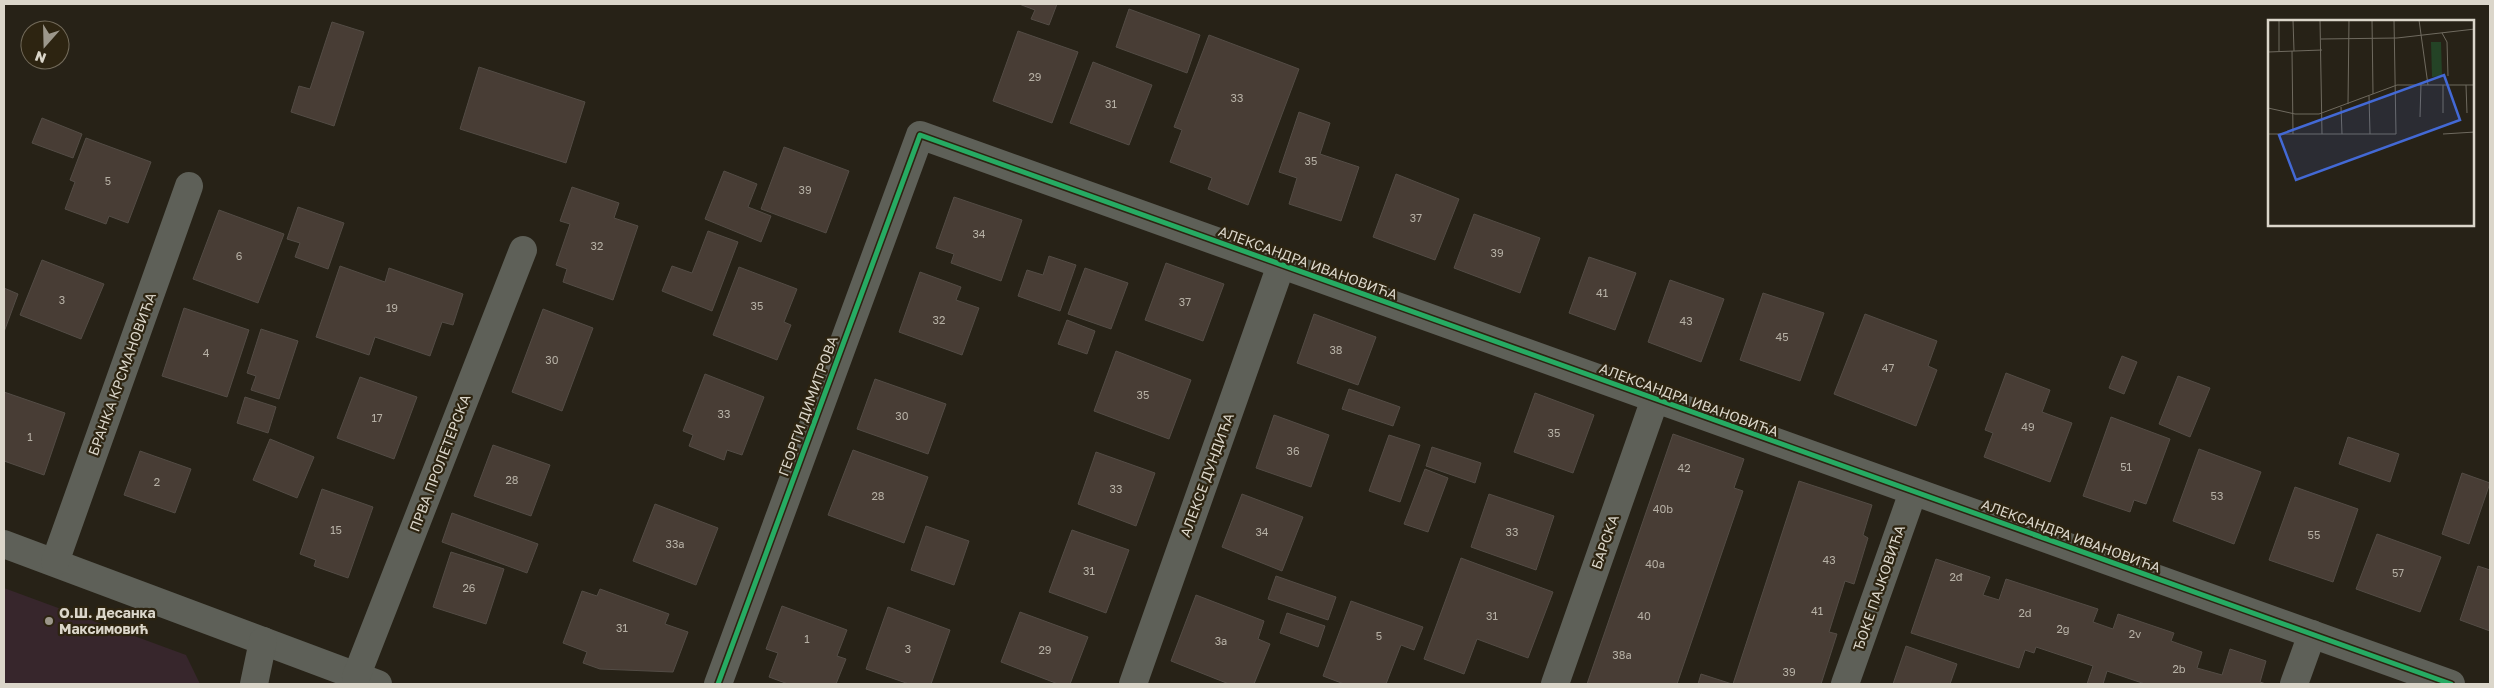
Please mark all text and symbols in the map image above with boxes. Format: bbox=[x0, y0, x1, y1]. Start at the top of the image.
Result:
north arrow bbox=[20, 20, 70, 70]
inset map bbox=[2268, 20, 2474, 226]
text: N bbox=[32, 48, 48, 67]
house number: 29 bbox=[1028, 70, 1042, 83]
house number: 33 bbox=[1231, 91, 1243, 104]
house number: 31 bbox=[1105, 97, 1117, 110]
house number: 35 bbox=[1305, 154, 1317, 167]
house number: 5 bbox=[105, 174, 111, 187]
house number: 39 bbox=[798, 183, 812, 196]
house number: 37 bbox=[1410, 211, 1422, 224]
street label: АЛЕКСАНДРА ИВАНОВИЋА bbox=[1216, 222, 1401, 303]
house number: 34 bbox=[972, 227, 986, 240]
house number: 32 bbox=[591, 239, 603, 252]
house number: 39 bbox=[1490, 246, 1504, 259]
house number: 6 bbox=[236, 249, 243, 262]
house number: 41 bbox=[1596, 286, 1608, 299]
street label: БРАНКА КРСМАНОВИЋА bbox=[84, 289, 159, 458]
house number: 3 bbox=[59, 293, 65, 306]
house number: 37 bbox=[1179, 295, 1191, 308]
house number: 35 bbox=[751, 299, 763, 312]
house number: 19 bbox=[386, 301, 398, 314]
house number: 32 bbox=[933, 313, 945, 326]
house number: 43 bbox=[1679, 314, 1693, 327]
house number: 45 bbox=[1775, 330, 1789, 343]
street label: ГЕОРГИ ДИМИТРОВА bbox=[774, 333, 841, 478]
house number: 38 bbox=[1329, 343, 1343, 356]
house number: 4 bbox=[203, 346, 210, 359]
house number: 30 bbox=[545, 353, 559, 366]
street label: АЛЕКСАНДРА ИВАНОВИЋА bbox=[1597, 359, 1782, 440]
house number: 47 bbox=[1882, 361, 1894, 374]
house number: 35 bbox=[1137, 388, 1149, 401]
street label: ПРВА ПРОЛЕТЕРСКА bbox=[405, 391, 474, 534]
house number: 33 bbox=[718, 407, 730, 420]
house number: 30 bbox=[895, 409, 909, 422]
street label: АЛЕКСЕ ДУНДИЋА bbox=[1176, 410, 1237, 539]
house number: 17 bbox=[371, 411, 383, 424]
house number: 49 bbox=[2021, 420, 2035, 433]
house number: 35 bbox=[1548, 426, 1560, 439]
house number: 1 bbox=[27, 430, 33, 443]
house number: 36 bbox=[1286, 444, 1300, 457]
house number: 51 bbox=[2120, 460, 2132, 473]
house number: 42 bbox=[1677, 461, 1691, 474]
house number: 28 bbox=[505, 473, 519, 486]
house number: 2 bbox=[154, 475, 160, 488]
house number: 33 bbox=[1110, 482, 1122, 495]
house number: 28 bbox=[871, 489, 885, 502]
house number: 53 bbox=[2211, 489, 2223, 502]
street label: АЛЕКСАНДРА ИВАНОВИЋА bbox=[1979, 495, 2164, 576]
house number: 40b bbox=[1653, 502, 1673, 515]
street label: БАРСКА bbox=[1587, 512, 1622, 571]
street label: ЂОКЕ ПАЈКОВИЋА bbox=[1849, 522, 1908, 653]
house number: 15 bbox=[330, 523, 342, 536]
house number: 34 bbox=[1255, 525, 1269, 538]
house number: 33 bbox=[1506, 525, 1518, 538]
house number: 55 bbox=[2308, 528, 2320, 541]
house number: 33a bbox=[665, 537, 685, 550]
house number: 43 bbox=[1822, 553, 1836, 566]
house number: 40a bbox=[1645, 557, 1665, 570]
house number: 31 bbox=[1083, 564, 1095, 577]
house number: 57 bbox=[2392, 566, 2404, 579]
house number: 2đ bbox=[1949, 570, 1963, 583]
house number: 26 bbox=[462, 581, 476, 594]
place label: О.Ш. Десанка Максимовић bbox=[59, 604, 156, 637]
house number: 41 bbox=[1811, 604, 1823, 617]
house number: 2d bbox=[2018, 606, 2032, 619]
house number: 31 bbox=[1486, 609, 1498, 622]
house number: 40 bbox=[1637, 609, 1651, 622]
marker: О.Ш. Десанка Максимовић bbox=[43, 615, 55, 627]
house number: 31 bbox=[616, 621, 628, 634]
house number: 2g bbox=[2056, 622, 2070, 635]
house number: 2v bbox=[2129, 627, 2141, 640]
house number: 5 bbox=[1376, 629, 1382, 642]
house number: 1 bbox=[804, 632, 810, 645]
house number: 3a bbox=[1215, 634, 1227, 647]
house number: 3 bbox=[905, 642, 911, 655]
house number: 29 bbox=[1038, 643, 1052, 656]
house number: 38a bbox=[1612, 648, 1632, 661]
house number: 2b bbox=[2172, 662, 2186, 675]
house number: 39 bbox=[1782, 665, 1796, 678]

